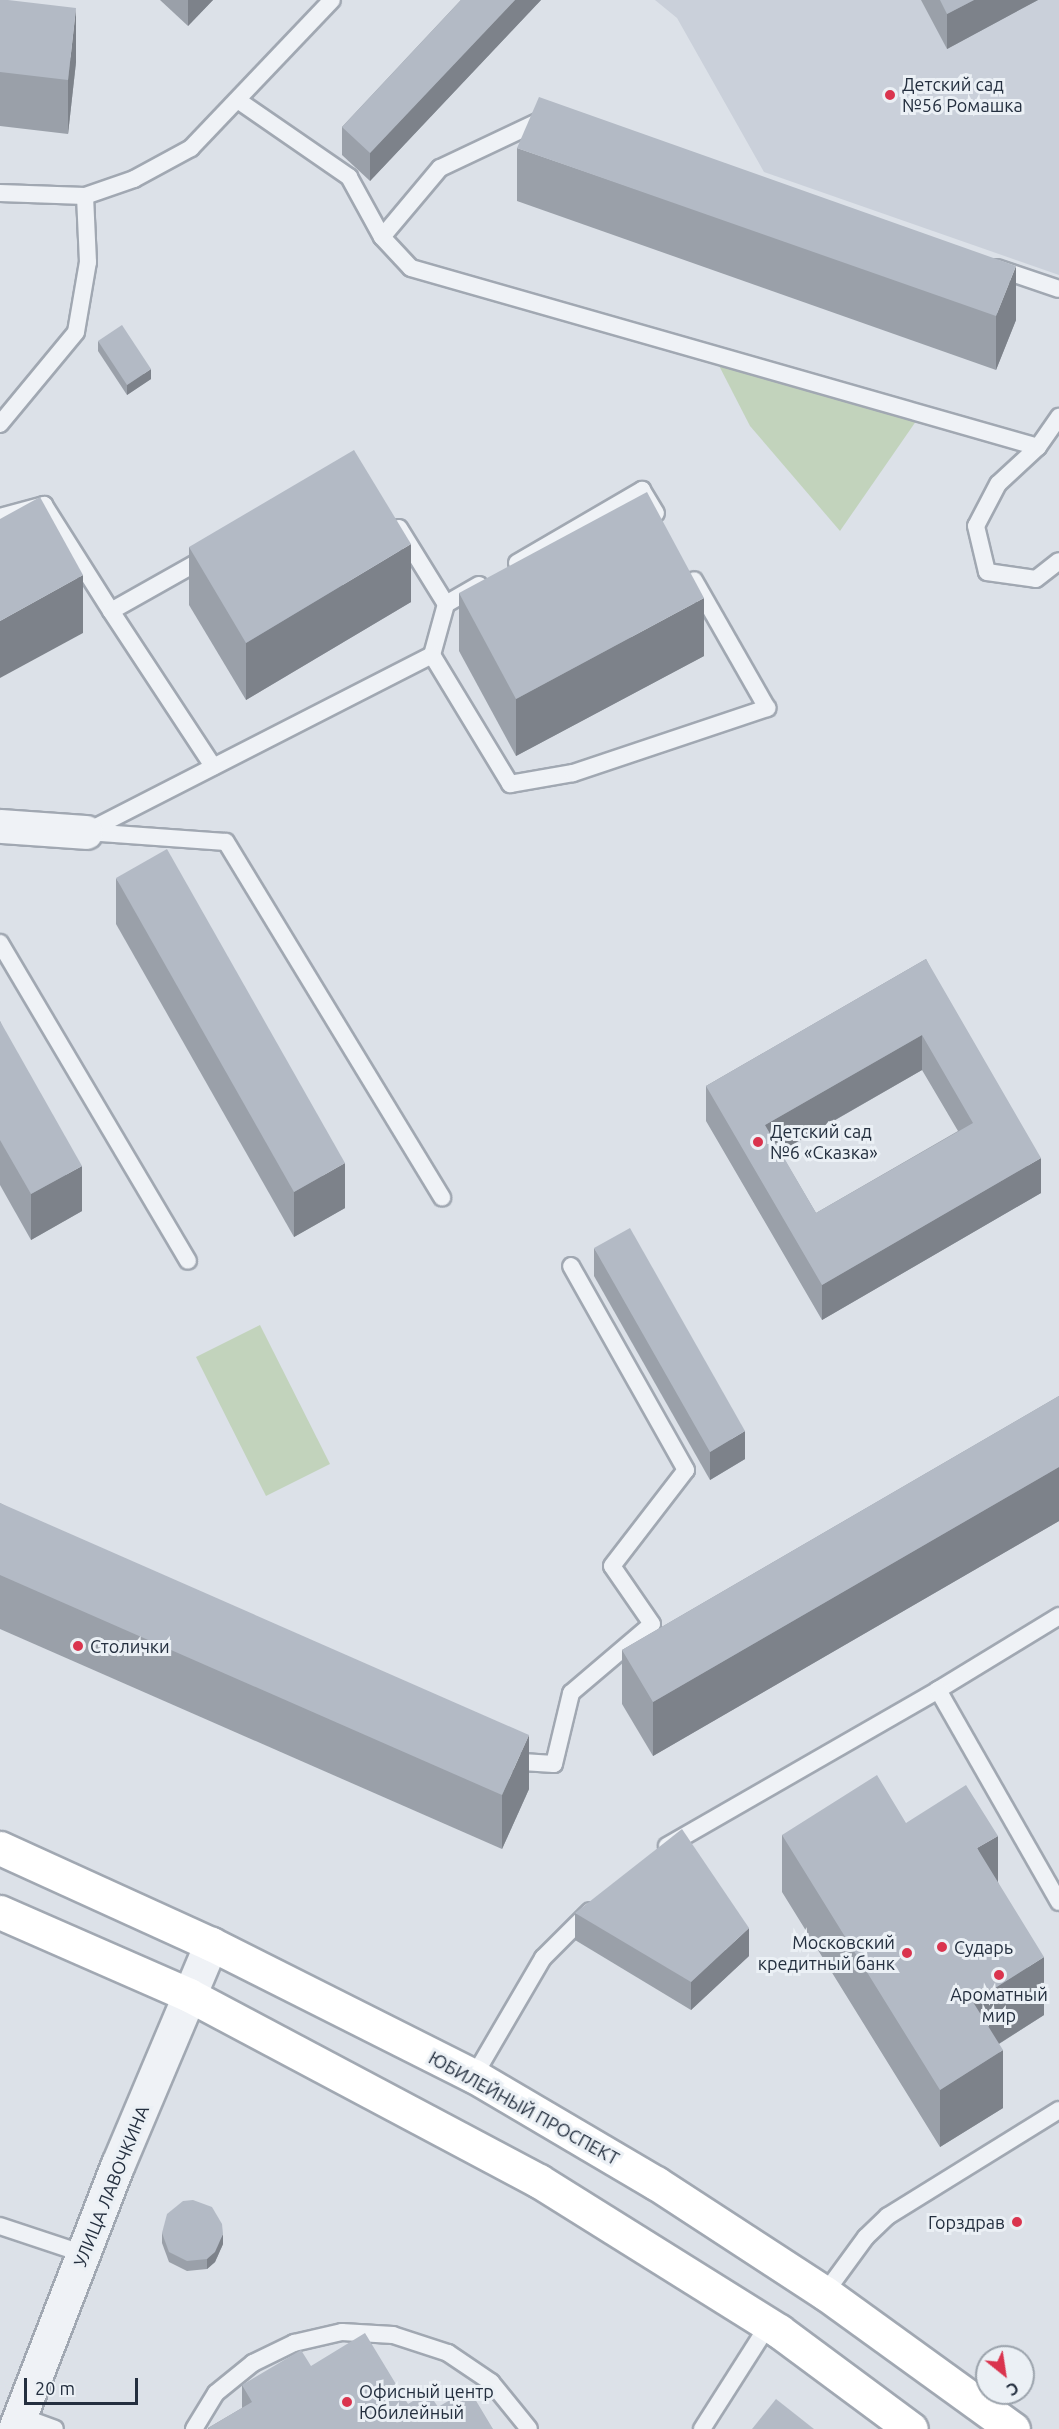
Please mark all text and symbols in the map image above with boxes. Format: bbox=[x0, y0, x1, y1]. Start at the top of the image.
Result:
place label: Детский сад №56 Ромашка bbox=[902, 74, 1023, 116]
marker: Детский сад №56 Ромашка bbox=[883, 88, 897, 102]
place label: Детский сад №6 «Сказка» bbox=[770, 1121, 878, 1164]
marker: Детский сад №6 «Сказка» bbox=[751, 1135, 765, 1149]
place label: Столички bbox=[90, 1635, 170, 1657]
marker: Столички bbox=[71, 1639, 85, 1653]
place label: Московский кредитный банк bbox=[758, 1932, 895, 1974]
place label: Сударь bbox=[954, 1936, 1013, 1958]
marker: Сударь bbox=[935, 1940, 949, 1954]
marker: Московский кредитный банк bbox=[900, 1946, 914, 1960]
marker: Ароматный мир bbox=[992, 1968, 1006, 1982]
place label: Ароматный мир bbox=[950, 1984, 1048, 2026]
street label: ЮБИЛЕЙНЫЙ ПРОСПЕКТ bbox=[425, 2047, 623, 2169]
street label: УЛИЦА ЛАВОЧКИНА bbox=[69, 2102, 153, 2270]
place label: Горздрав bbox=[928, 2211, 1005, 2233]
marker: Горздрав bbox=[1010, 2215, 1024, 2229]
north arrow bbox=[975, 2345, 1035, 2405]
scale bar bbox=[27, 2366, 141, 2404]
text: 20 m bbox=[35, 2378, 75, 2398]
text: С bbox=[1004, 2378, 1022, 2399]
place label: Офисный центр Юбилейный bbox=[359, 2381, 494, 2424]
marker: Офисный центр Юбилейный bbox=[340, 2395, 354, 2409]

